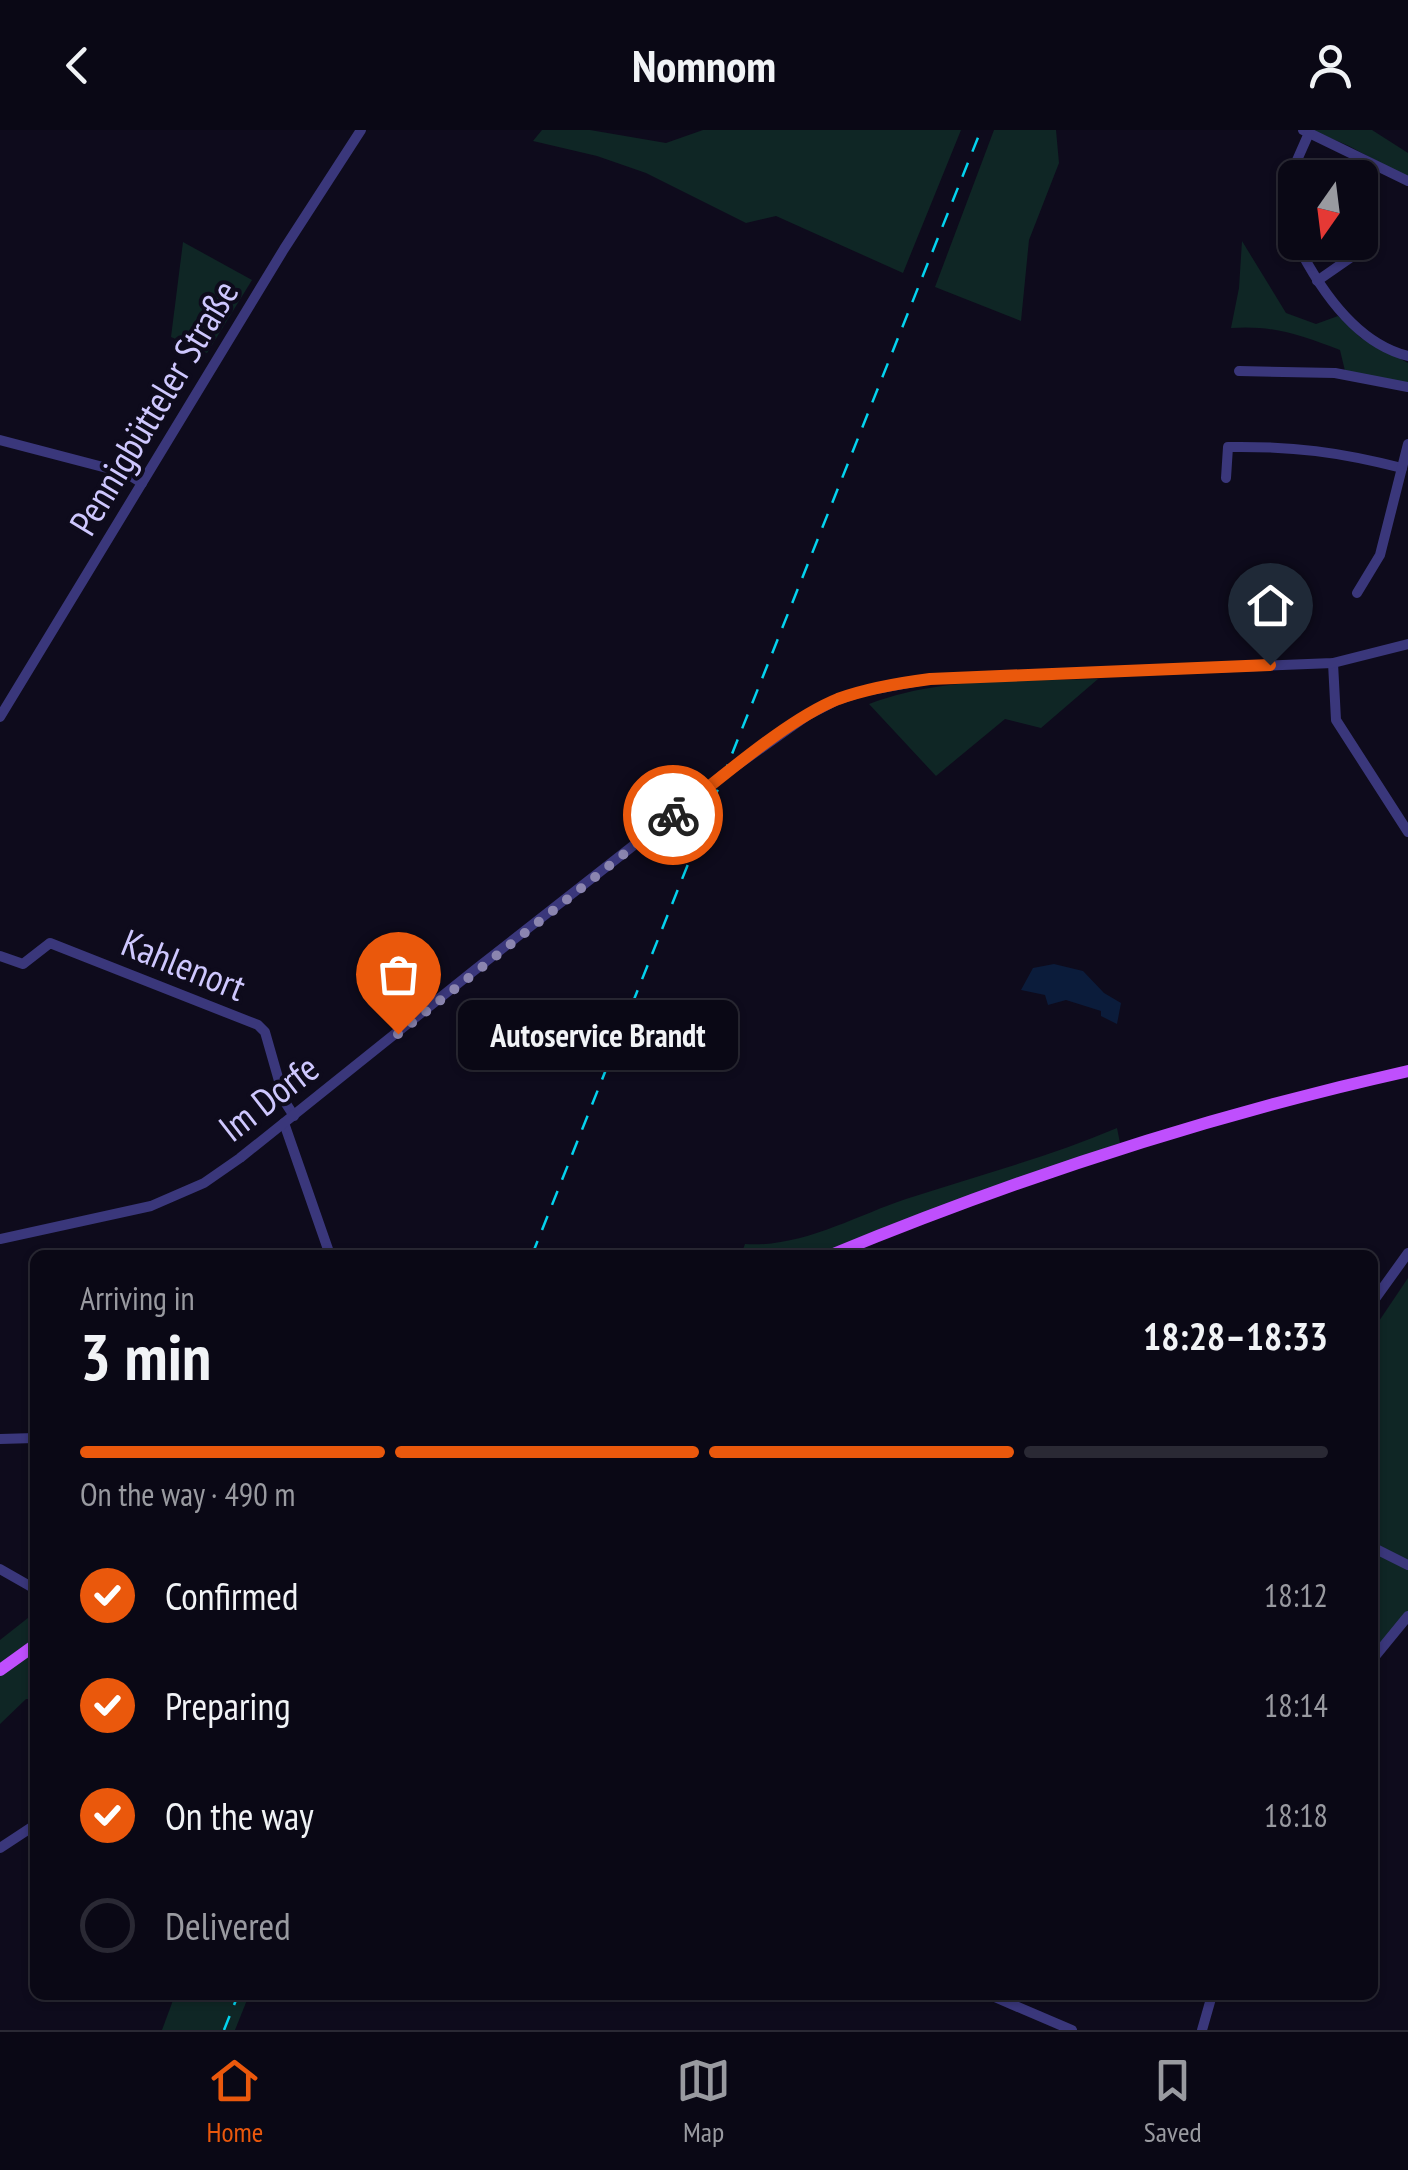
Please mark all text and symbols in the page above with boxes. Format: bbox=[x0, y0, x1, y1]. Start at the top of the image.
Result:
text: Nomnom bbox=[632, 36, 776, 94]
icon: back bbox=[50, 38, 105, 93]
icon: person bbox=[1303, 38, 1358, 93]
north arrow bbox=[1278, 160, 1378, 260]
map controls bbox=[1278, 160, 1378, 260]
street label: Pennigbütteler Straße bbox=[58, 271, 248, 543]
pin bbox=[1228, 563, 1313, 666]
icon: home bbox=[1243, 578, 1298, 633]
courier bbox=[623, 765, 723, 865]
icon: bike bbox=[646, 788, 701, 843]
street label: Kahlenort bbox=[115, 917, 254, 1011]
pin bbox=[356, 932, 441, 1035]
icon: bag bbox=[371, 947, 426, 1002]
callout: Autoservice Brandt bbox=[458, 999, 738, 1069]
text: Autoservice Brandt bbox=[490, 1014, 706, 1056]
street label: Im Dorfe bbox=[208, 1043, 328, 1151]
text: Arriving in bbox=[80, 1277, 195, 1319]
text: 18:28–18:33 bbox=[1143, 1311, 1328, 1360]
text: 3 min bbox=[80, 1314, 211, 1398]
text: On the way · 490 m bbox=[80, 1473, 295, 1515]
icon: check bbox=[80, 1568, 135, 1623]
text: Confirmed bbox=[165, 1571, 298, 1620]
text: 18:12 bbox=[1264, 1574, 1328, 1616]
icon: check bbox=[80, 1678, 135, 1733]
text: Preparing bbox=[165, 1681, 291, 1730]
text: 18:14 bbox=[1264, 1684, 1328, 1726]
icon: check bbox=[80, 1788, 135, 1843]
text: On the way bbox=[165, 1791, 313, 1840]
text: 18:18 bbox=[1264, 1794, 1328, 1836]
text: Delivered bbox=[165, 1901, 291, 1950]
tab: Home bbox=[206, 2053, 263, 2150]
tab: Map bbox=[676, 2053, 731, 2150]
tab: Saved bbox=[1144, 2053, 1202, 2150]

